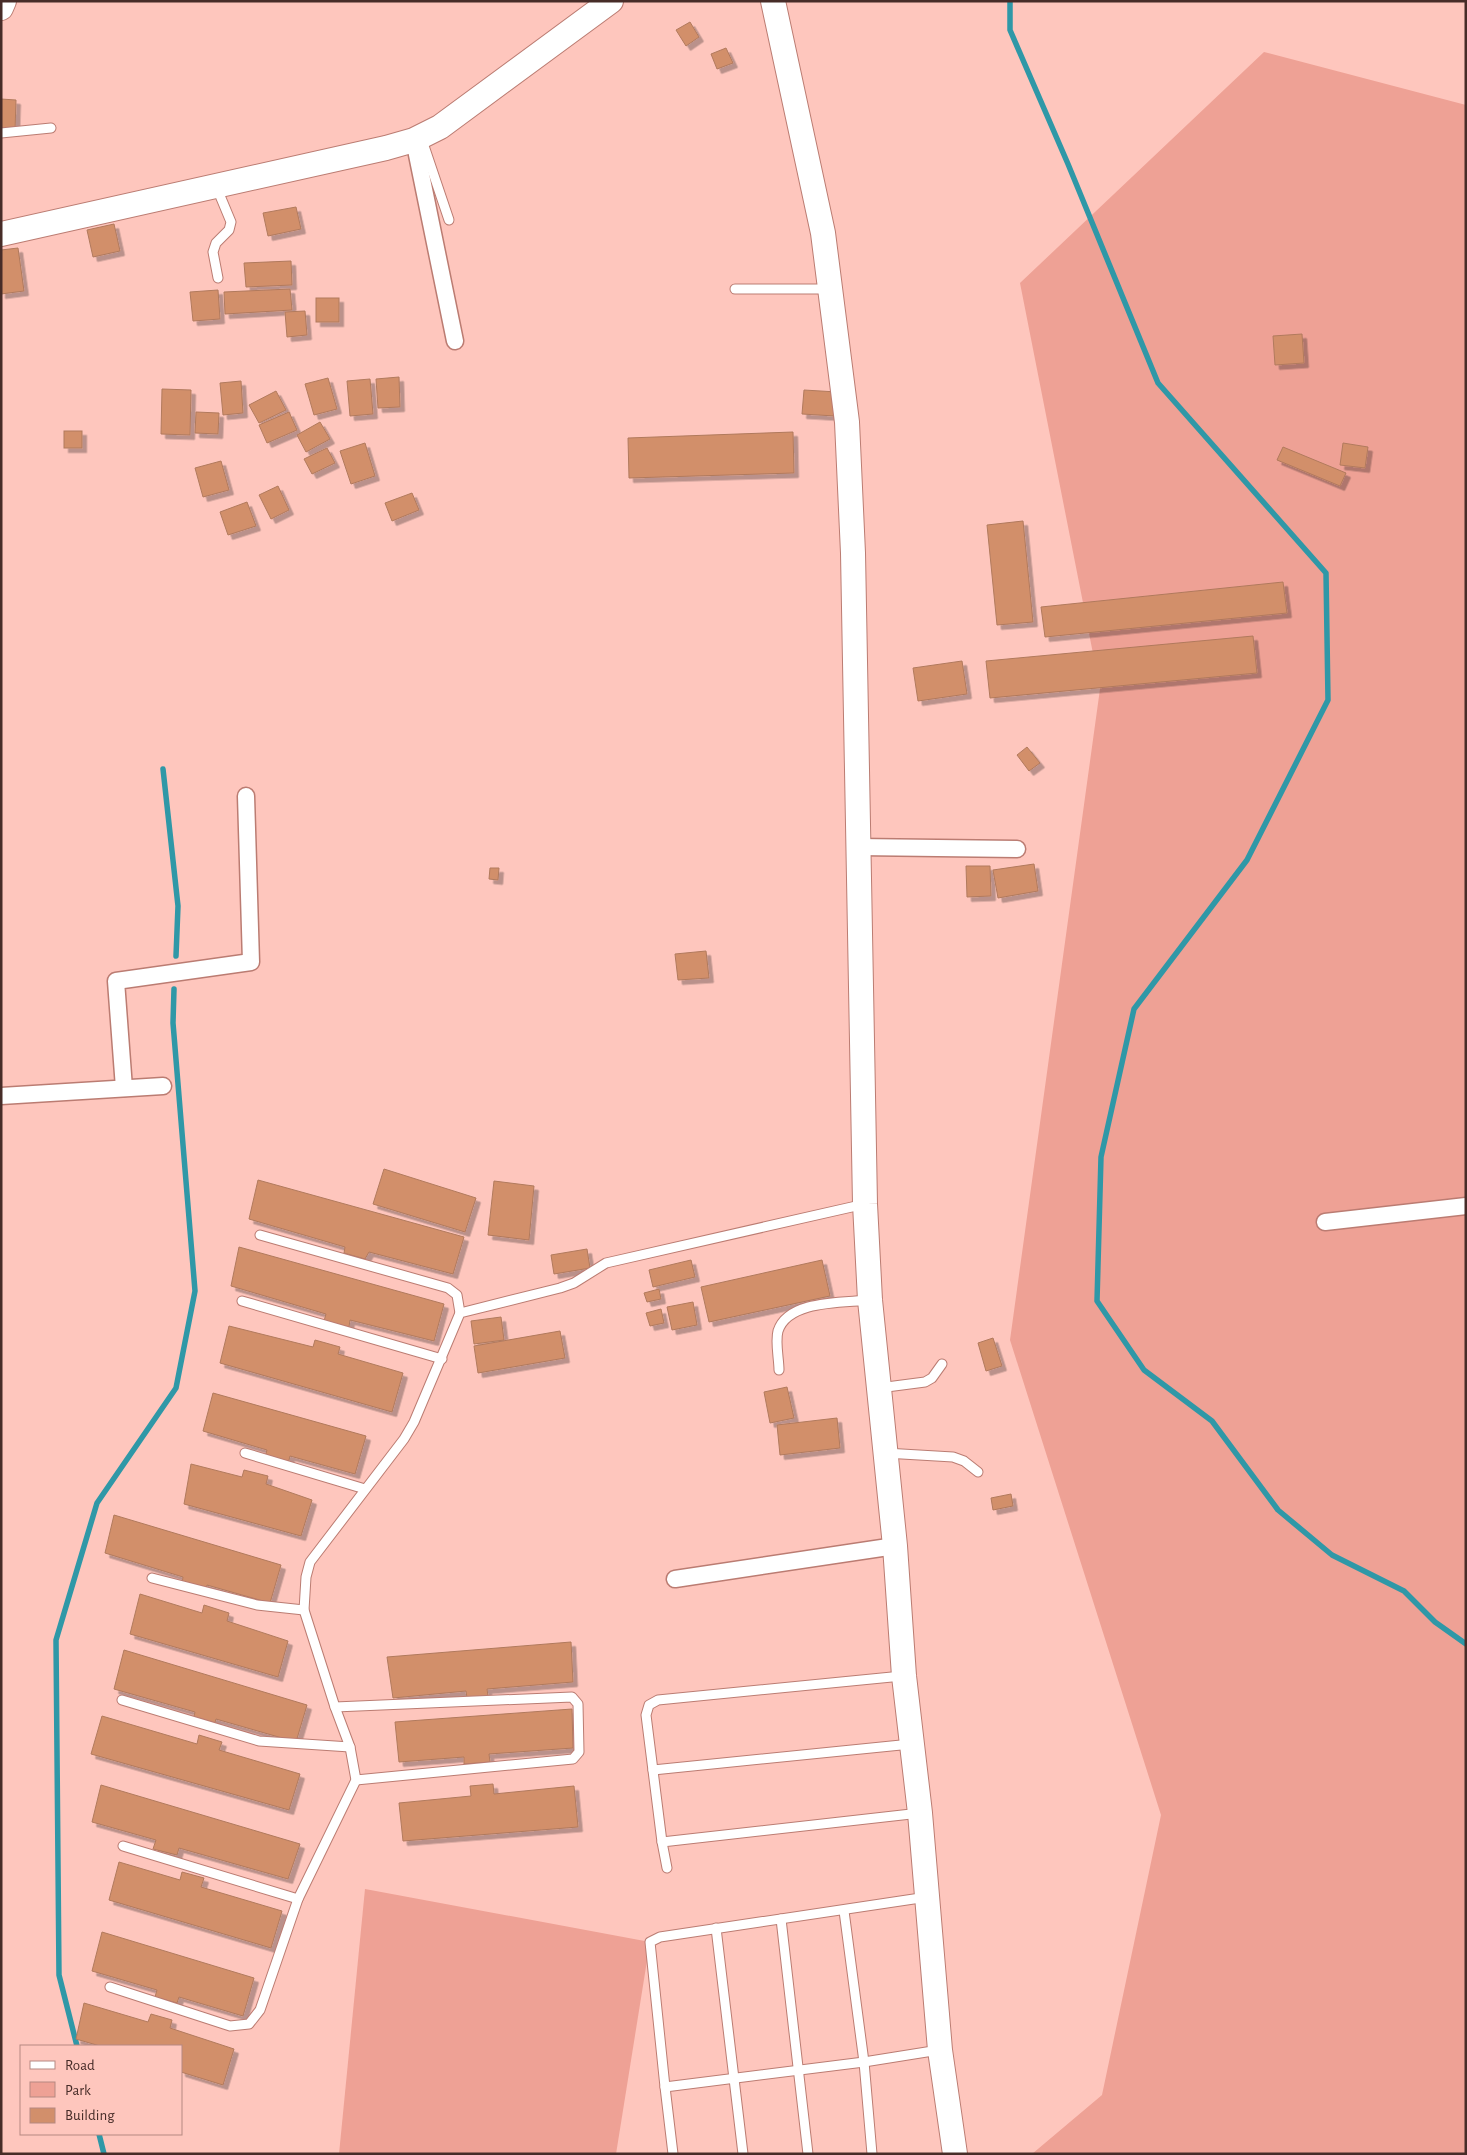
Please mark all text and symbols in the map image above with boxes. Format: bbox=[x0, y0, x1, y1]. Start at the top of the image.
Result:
legend bbox=[20, 2045, 182, 2135]
text: Road bbox=[65, 2058, 95, 2073]
text: Park bbox=[65, 2083, 91, 2098]
text: Building bbox=[65, 2108, 115, 2123]

